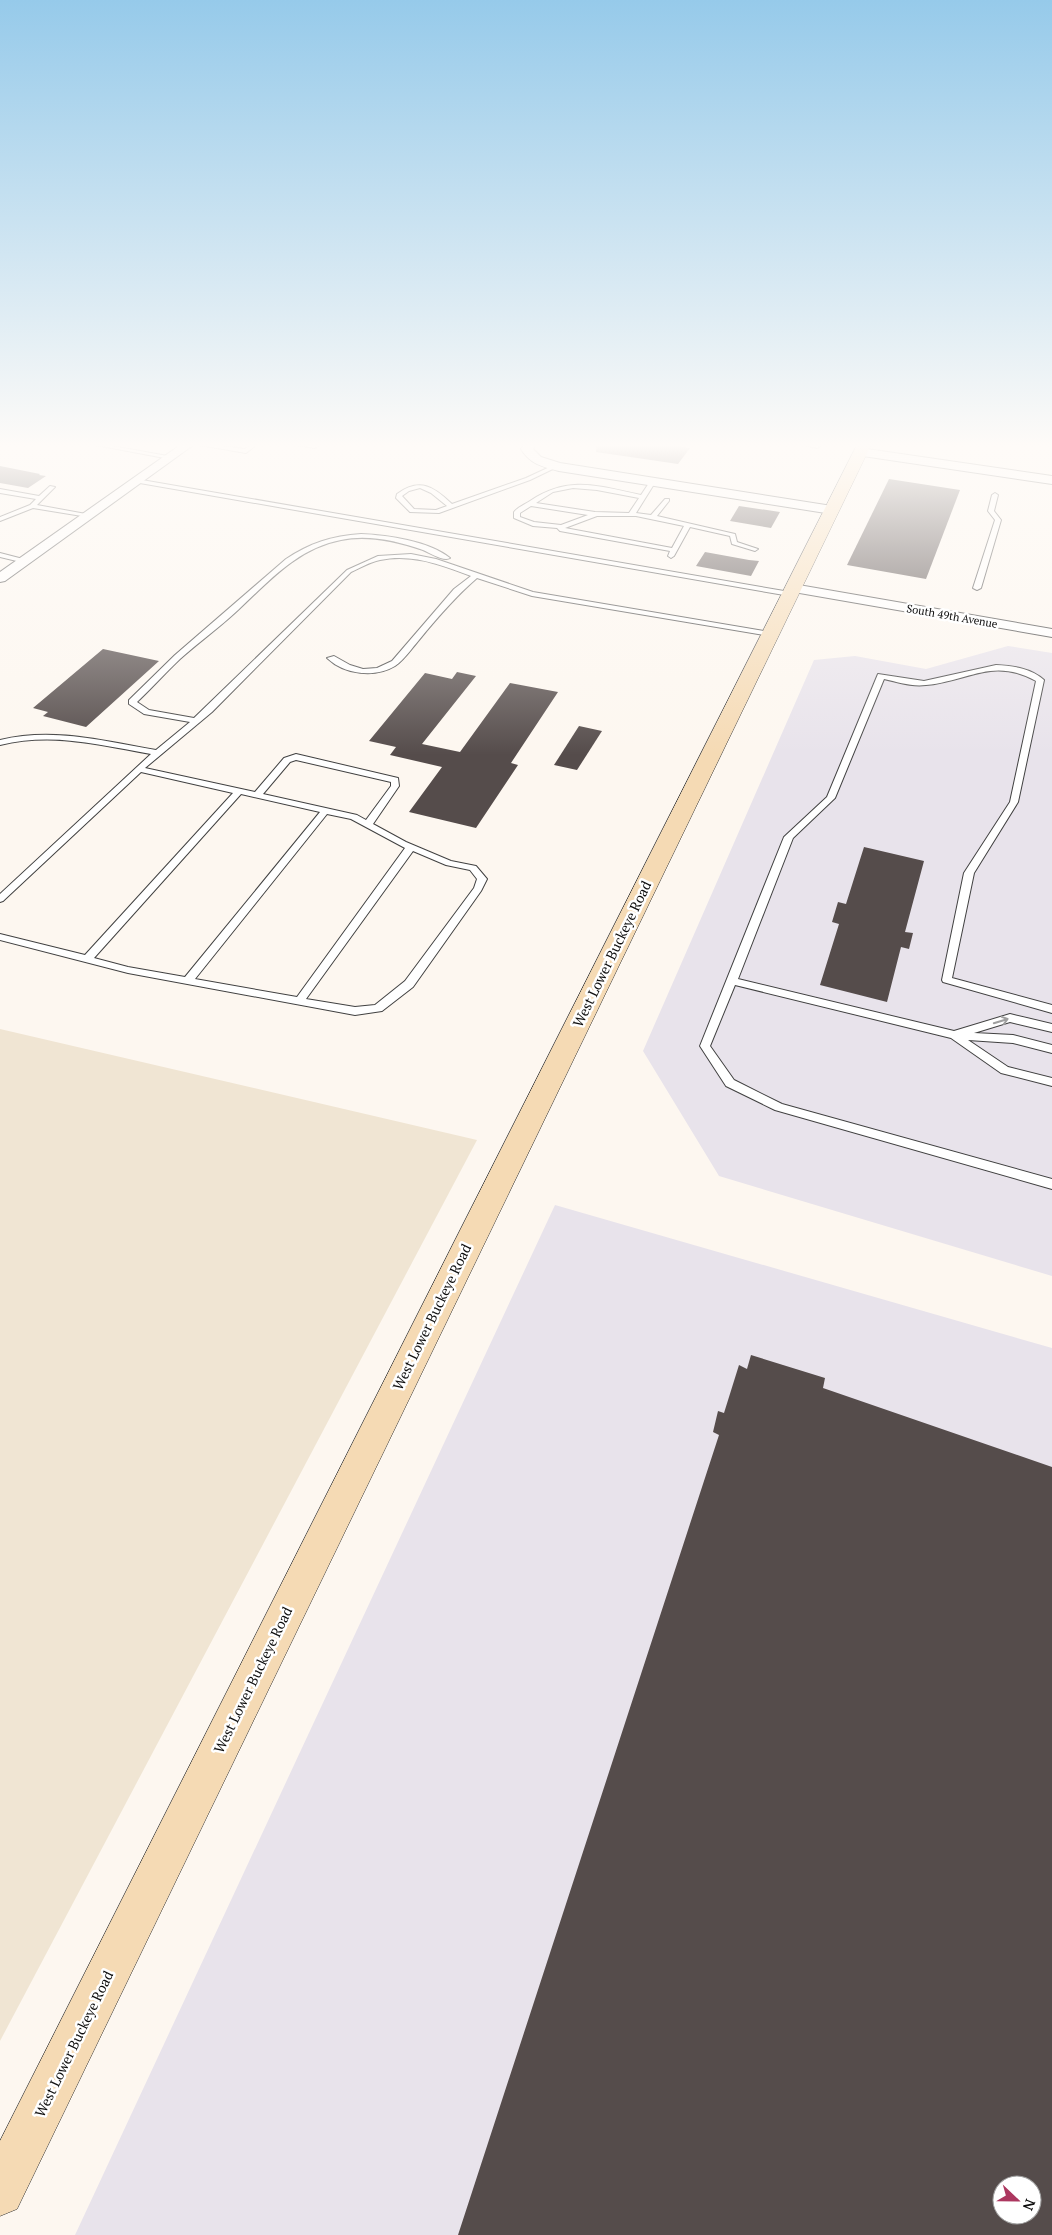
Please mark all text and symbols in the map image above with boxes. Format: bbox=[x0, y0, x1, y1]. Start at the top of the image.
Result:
street label: South 49th Avenue bbox=[905, 601, 999, 631]
street label: West Lower Buckeye Road bbox=[568, 877, 655, 1030]
one-way arrow bbox=[992, 1015, 1008, 1025]
street label: West Lower Buckeye Road bbox=[388, 1240, 475, 1393]
street label: West Lower Buckeye Road bbox=[209, 1603, 296, 1756]
street label: West Lower Buckeye Road bbox=[30, 1967, 117, 2120]
north arrow bbox=[992, 2175, 1042, 2225]
text: N bbox=[1019, 2197, 1040, 2214]

